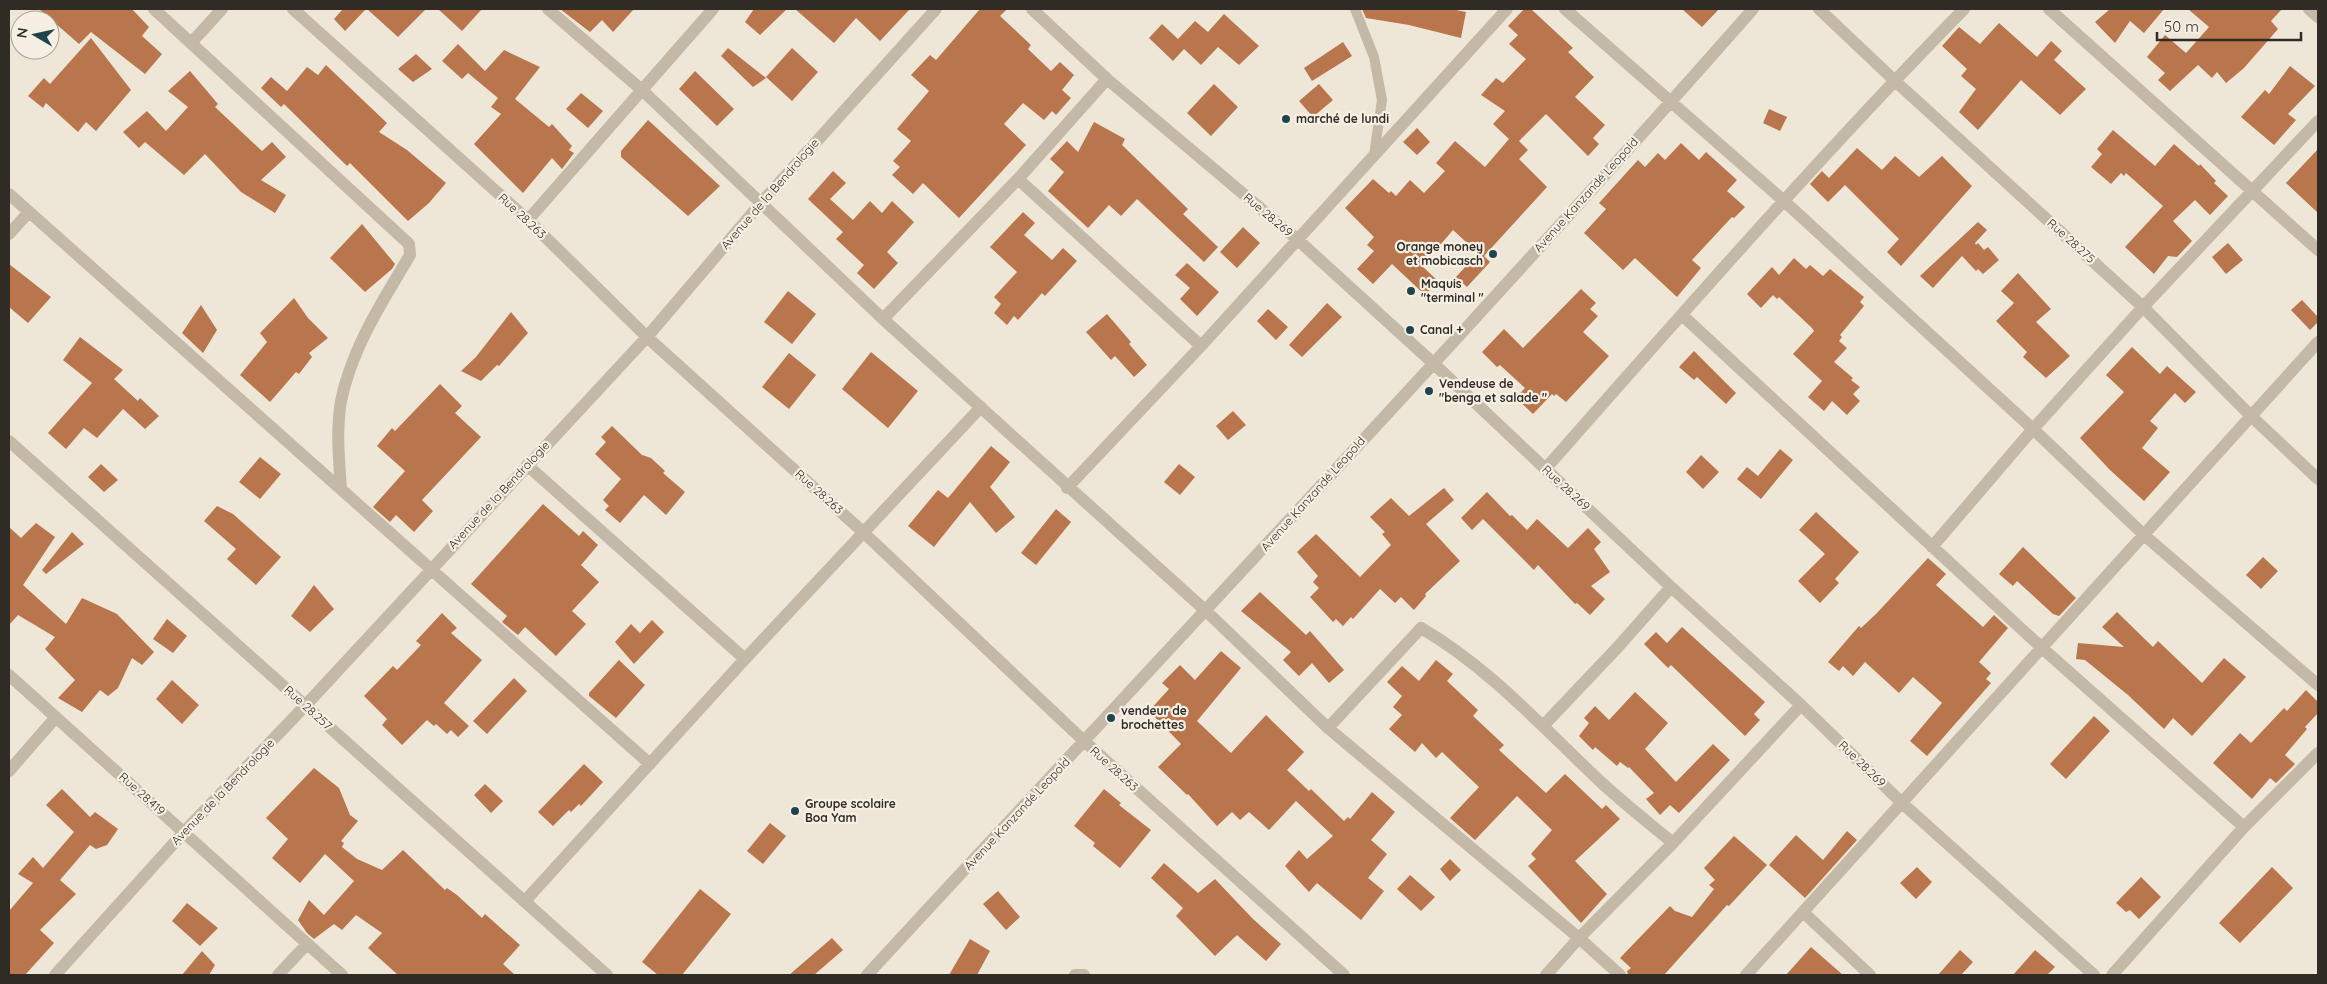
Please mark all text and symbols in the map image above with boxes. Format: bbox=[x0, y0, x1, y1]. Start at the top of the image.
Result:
north arrow bbox=[10, 10, 60, 60]
scale bar bbox=[2157, 10, 2301, 42]
text: 50 m bbox=[2164, 17, 2199, 36]
text: N bbox=[12, 26, 32, 39]
place label: marché de lundi bbox=[1296, 111, 1389, 126]
marker: marché de lundi bbox=[1280, 113, 1292, 125]
street label: Avenue Kanzandé Leopold bbox=[1530, 134, 1641, 255]
street label: Avenue de la Bendrologie bbox=[717, 135, 822, 252]
street label: Rue 28.263 bbox=[495, 190, 549, 241]
street label: Rue 28.269 bbox=[1241, 190, 1296, 240]
street label: Rue 28.275 bbox=[2044, 215, 2098, 266]
place label: Orange money et mobicasch bbox=[1397, 239, 1483, 268]
marker: Orange money et mobicasch bbox=[1487, 248, 1499, 260]
place label: Maquis "terminal " bbox=[1421, 276, 1484, 305]
marker: Maquis "terminal " bbox=[1405, 285, 1417, 297]
place label: Canal + bbox=[1420, 322, 1463, 337]
marker: Canal + bbox=[1404, 324, 1416, 336]
place label: Vendeuse de "benga et salade " bbox=[1439, 376, 1547, 405]
marker: Vendeuse de "benga et salade " bbox=[1423, 385, 1435, 397]
street label: Avenue Kanzandé Leopold bbox=[1257, 433, 1368, 554]
street label: Avenue de la Bendrologie bbox=[445, 437, 553, 552]
street label: Rue 28.269 bbox=[1539, 462, 1594, 514]
street label: Rue 28.263 bbox=[792, 466, 846, 517]
street label: Rue 28.257 bbox=[281, 682, 335, 733]
place label: vendeur de brochettes bbox=[1121, 703, 1187, 732]
marker: vendeur de brochettes bbox=[1105, 712, 1117, 724]
street label: Avenue de la Bendrologie bbox=[168, 735, 278, 848]
street label: Rue 28.269 bbox=[1836, 737, 1889, 790]
street label: Rue 28.263 bbox=[1087, 743, 1141, 794]
street label: Avenue Kanzandé Leopold bbox=[960, 754, 1073, 873]
street label: Rue 28.419 bbox=[116, 769, 169, 819]
place label: Groupe scolaire Boa Yam bbox=[805, 796, 896, 825]
marker: Groupe scolaire Boa Yam bbox=[789, 805, 801, 817]

